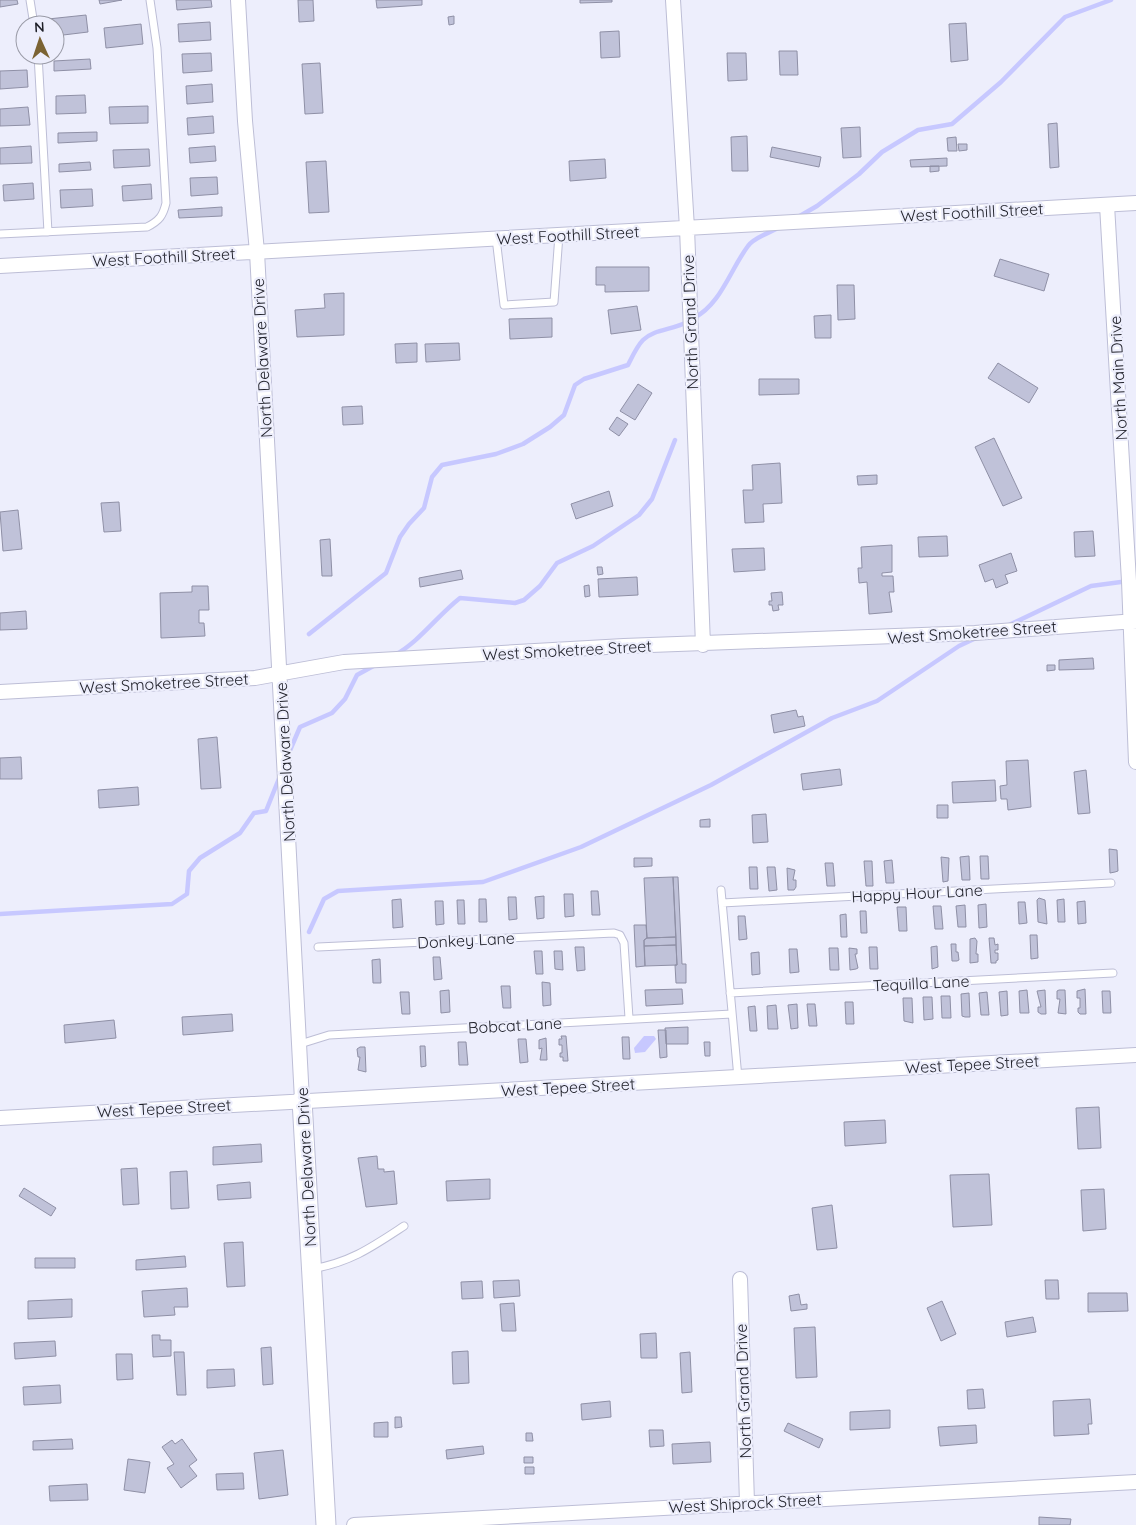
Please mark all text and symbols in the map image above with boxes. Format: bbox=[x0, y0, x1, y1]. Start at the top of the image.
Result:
north arrow bbox=[15, 15, 65, 65]
text: N bbox=[34, 18, 45, 36]
street label: West Foothill Street bbox=[900, 198, 1044, 226]
street label: West Foothill Street bbox=[496, 221, 640, 249]
street label: West Foothill Street bbox=[92, 243, 236, 271]
street label: North Grand Drive bbox=[678, 254, 702, 390]
street label: North Delaware Drive bbox=[248, 278, 276, 438]
street label: North Main Drive bbox=[1105, 315, 1131, 441]
street label: West Smoketree Street bbox=[887, 616, 1057, 648]
street label: West Smoketree Street bbox=[482, 636, 652, 664]
street label: West Smoketree Street bbox=[79, 669, 249, 697]
street label: North Delaware Drive bbox=[271, 682, 299, 842]
street label: Happy Hour Lane bbox=[851, 880, 983, 906]
street label: Donkey Lane bbox=[417, 927, 515, 953]
street label: Tequilla Lane bbox=[872, 970, 970, 996]
street label: Bobcat Lane bbox=[468, 1013, 562, 1037]
street label: West Tepee Street bbox=[904, 1051, 1040, 1077]
street label: West Tepee Street bbox=[500, 1074, 636, 1100]
street label: North Delaware Drive bbox=[292, 1087, 320, 1247]
street label: West Tepee Street bbox=[96, 1095, 232, 1121]
street label: North Grand Drive bbox=[731, 1323, 755, 1459]
street label: West Shiprock Street bbox=[668, 1489, 822, 1517]

